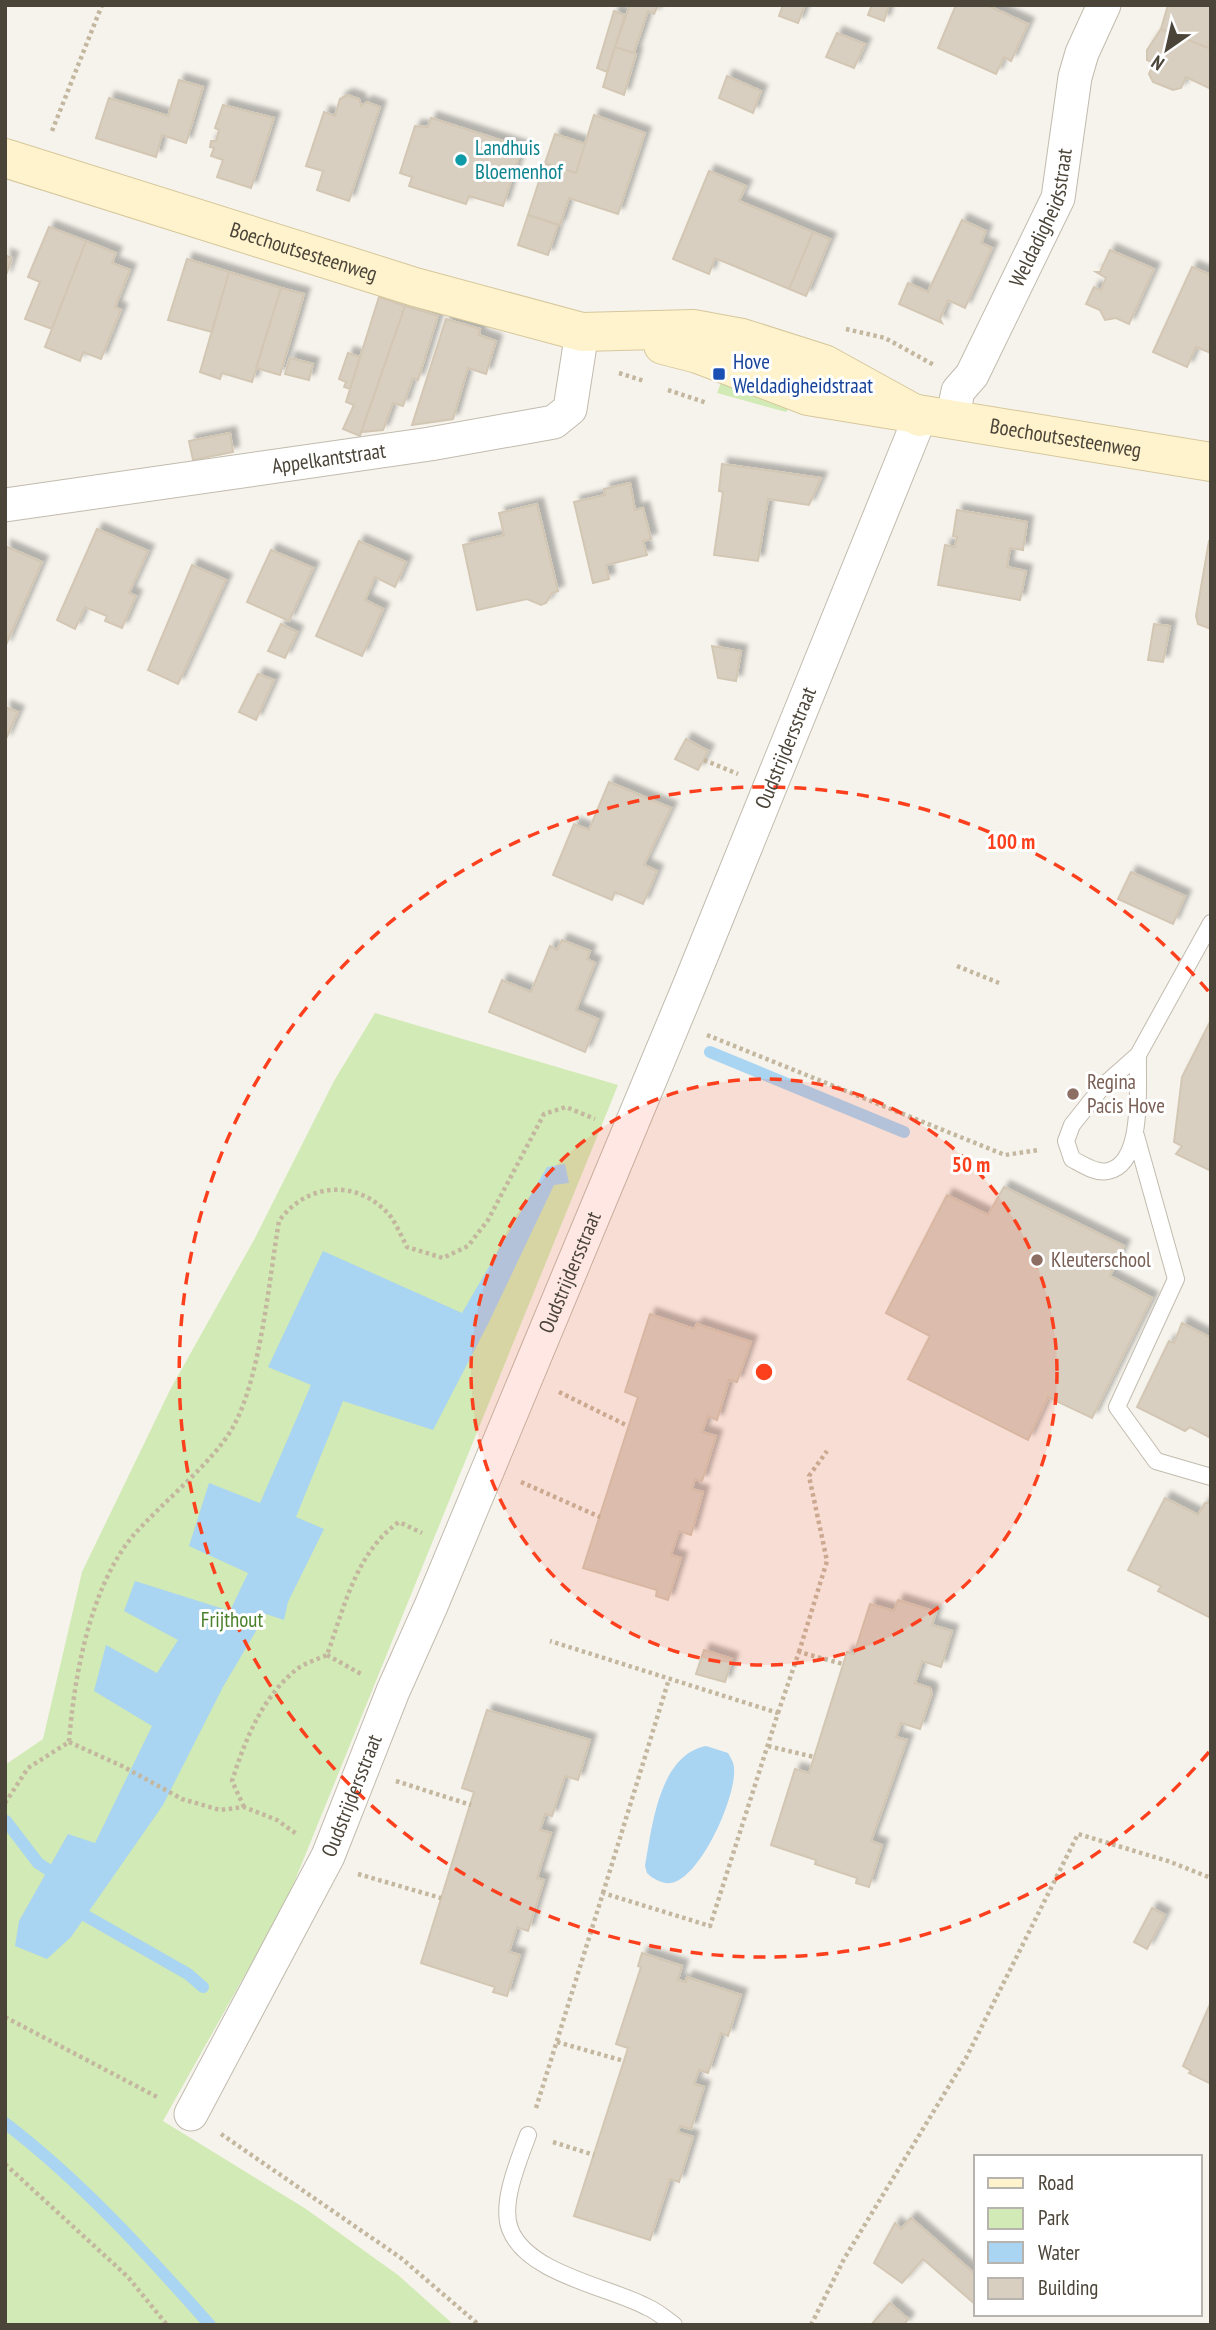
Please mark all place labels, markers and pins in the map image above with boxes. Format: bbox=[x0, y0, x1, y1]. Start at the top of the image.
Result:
place label: Landhuis Bloemenhof bbox=[475, 134, 563, 185]
marker: Landhuis Bloemenhof bbox=[453, 152, 469, 168]
place label: Hove Weldadigheidstraat bbox=[733, 348, 873, 399]
marker: Hove Weldadigheidstraat bbox=[711, 366, 727, 382]
place label: Regina Pacis Hove bbox=[1087, 1068, 1165, 1119]
marker: Regina Pacis Hove bbox=[1065, 1086, 1081, 1102]
place label: Kleuterschool bbox=[1051, 1246, 1151, 1273]
marker: Kleuterschool bbox=[1029, 1252, 1045, 1268]
centre of rings bbox=[752, 1360, 776, 1384]

